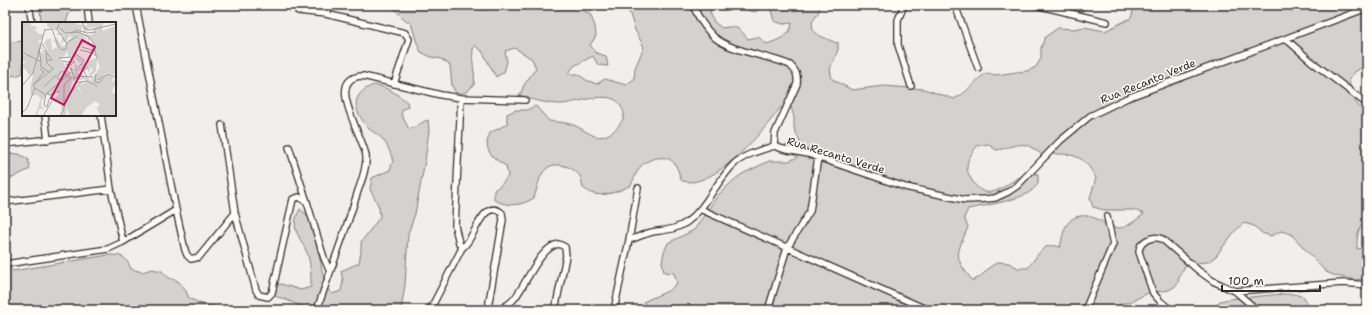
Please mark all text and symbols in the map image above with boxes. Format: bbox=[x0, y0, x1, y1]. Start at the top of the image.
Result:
inset map bbox=[22, 22, 116, 116]
street label: Rua Recanto Verde bbox=[1098, 55, 1198, 107]
street label: Rua Recanto Verde bbox=[785, 133, 887, 178]
scale bar bbox=[1222, 267, 1320, 293]
text: 100 m bbox=[1228, 273, 1264, 289]

